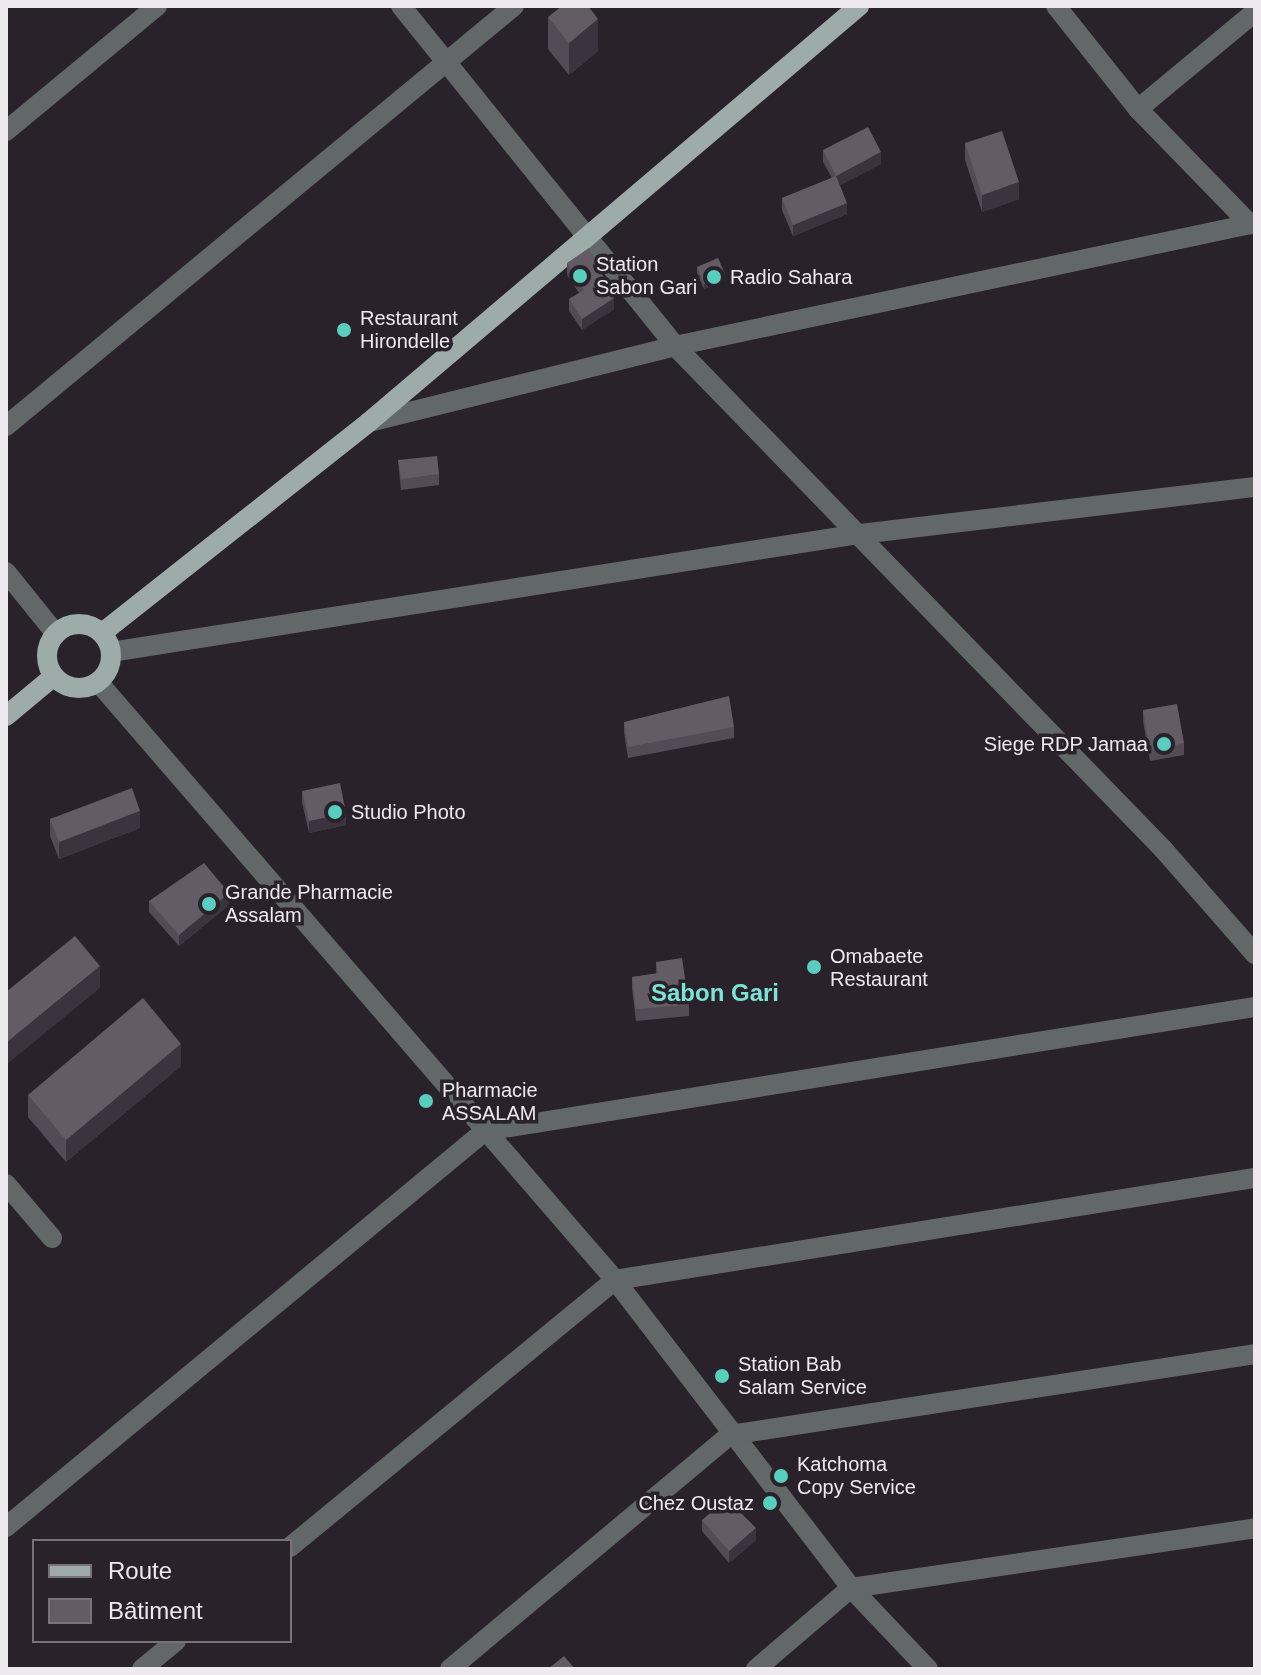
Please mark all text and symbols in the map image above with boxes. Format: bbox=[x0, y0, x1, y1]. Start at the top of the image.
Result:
place label: Station Sabon Gari bbox=[596, 252, 697, 299]
place label: Radio Sahara bbox=[730, 265, 852, 289]
marker: Station Sabon Gari bbox=[571, 267, 589, 285]
marker: Radio Sahara bbox=[705, 268, 723, 286]
place label: Restaurant Hirondelle bbox=[360, 306, 458, 353]
marker: Restaurant Hirondelle bbox=[335, 321, 353, 339]
place label: Siege RDP Jamaa bbox=[983, 732, 1148, 756]
marker: Siege RDP Jamaa bbox=[1155, 735, 1173, 753]
place label: Studio Photo bbox=[351, 800, 466, 824]
marker: Studio Photo bbox=[326, 803, 344, 821]
place label: Grande Pharmacie Assalam bbox=[225, 880, 393, 927]
marker: Grande Pharmacie Assalam bbox=[200, 895, 218, 913]
place label: Omabaete Restaurant bbox=[830, 944, 928, 991]
marker: Omabaete Restaurant bbox=[805, 958, 823, 976]
district label: Sabon Gari bbox=[651, 979, 779, 1007]
place label: Pharmacie ASSALAM bbox=[442, 1078, 538, 1125]
marker: Pharmacie ASSALAM bbox=[417, 1092, 435, 1110]
place label: Station Bab Salam Service bbox=[738, 1352, 867, 1399]
marker: Station Bab Salam Service bbox=[713, 1367, 731, 1385]
place label: Katchoma Copy Service bbox=[797, 1452, 916, 1499]
marker: Katchoma Copy Service bbox=[772, 1467, 790, 1485]
place label: Chez Oustaz bbox=[638, 1491, 754, 1515]
marker: Chez Oustaz bbox=[761, 1494, 779, 1512]
legend bbox=[32, 1539, 292, 1643]
text: Route bbox=[108, 1557, 172, 1584]
text: Bâtiment bbox=[108, 1597, 203, 1624]

